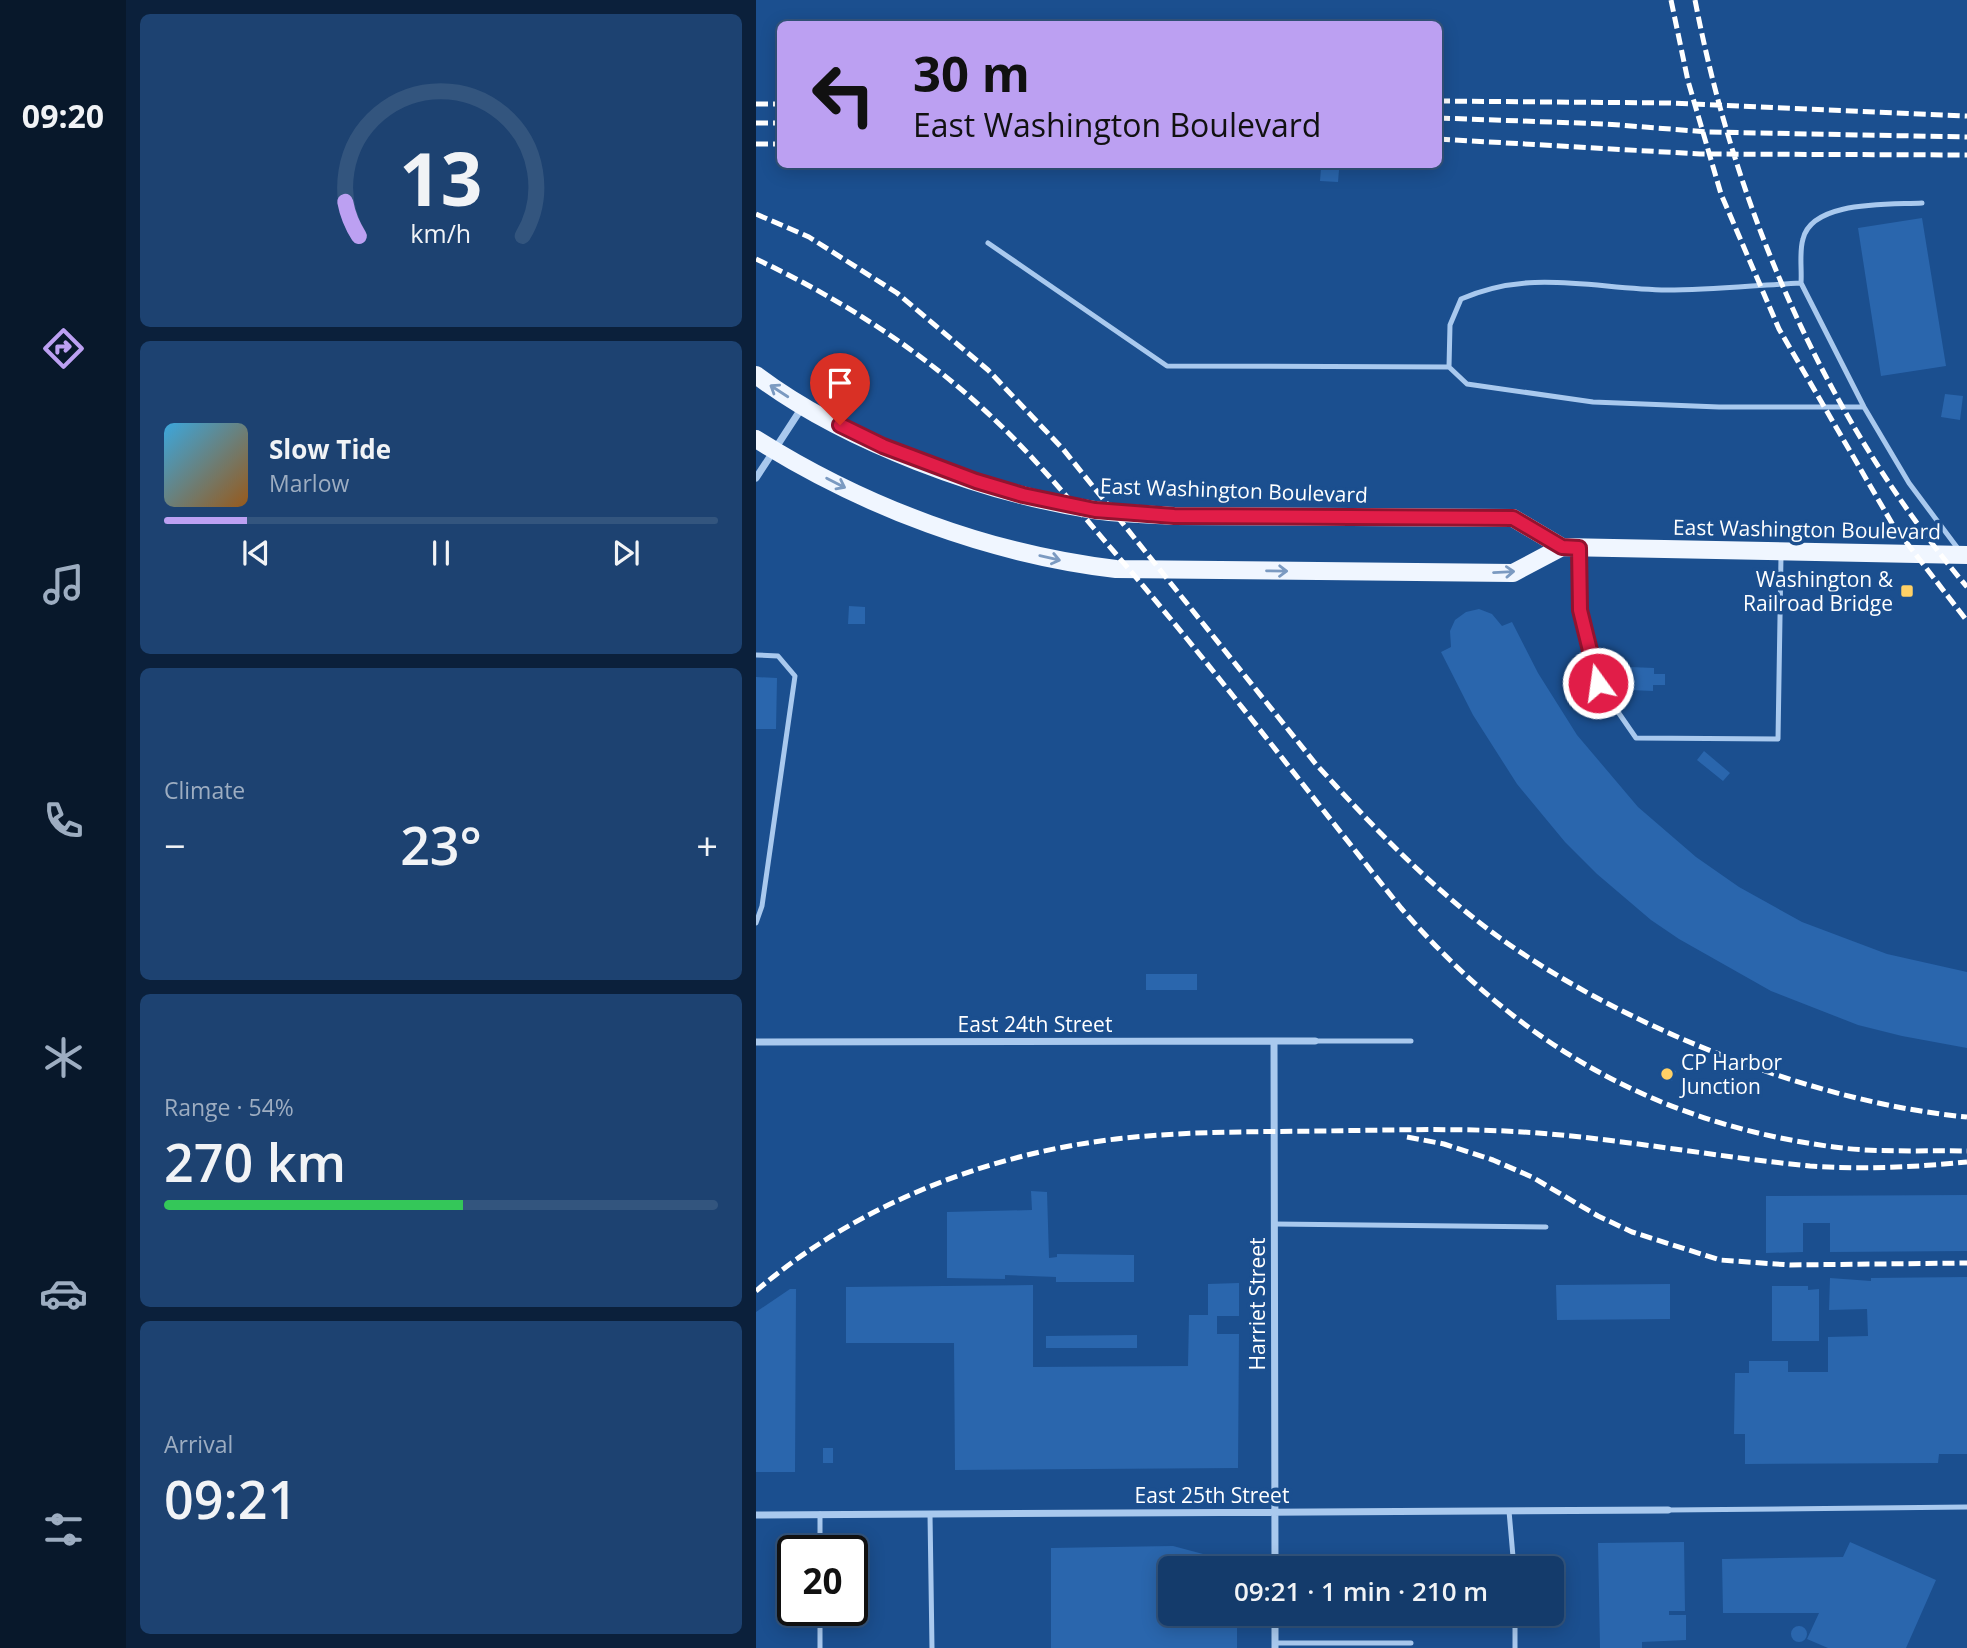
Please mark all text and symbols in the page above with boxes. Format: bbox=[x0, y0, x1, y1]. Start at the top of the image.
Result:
text: 30 m bbox=[913, 40, 1030, 106]
icon: left bbox=[798, 49, 889, 140]
text: 09:20 bbox=[22, 94, 104, 137]
text: East Washington Boulevard bbox=[913, 103, 1321, 146]
text: 13 bbox=[399, 129, 483, 228]
text: km/h bbox=[411, 216, 471, 250]
icon: directions bbox=[39, 324, 88, 373]
pin bbox=[810, 353, 870, 425]
icon: arrive bbox=[821, 364, 859, 402]
one-way arrow bbox=[770, 384, 790, 398]
text: Slow Tide bbox=[269, 431, 391, 467]
text: Marlow bbox=[269, 467, 349, 499]
street label: East Washington Boulevard bbox=[1100, 471, 1368, 509]
one-way arrow bbox=[825, 477, 846, 490]
street label: East Washington Boulevard bbox=[1673, 513, 1941, 545]
icon: previous bbox=[237, 534, 275, 572]
icon: pause bbox=[422, 534, 460, 572]
icon: next bbox=[607, 534, 645, 572]
one-way arrow bbox=[1038, 552, 1061, 566]
icon: music bbox=[39, 560, 88, 609]
one-way arrow bbox=[1265, 564, 1288, 578]
place label: Washington & Railroad Bridge bbox=[1743, 565, 1894, 617]
one-way arrow bbox=[1492, 566, 1515, 579]
marker: Washington & Railroad Bridge bbox=[1899, 583, 1915, 599]
position arrow bbox=[1561, 646, 1635, 720]
text: Climate bbox=[164, 774, 245, 806]
icon: phone bbox=[39, 796, 88, 845]
text: 23° bbox=[400, 809, 482, 880]
text: − bbox=[164, 819, 186, 871]
text: + bbox=[696, 819, 718, 871]
street label: East 24th Street bbox=[958, 1010, 1112, 1038]
icon: climate bbox=[39, 1033, 88, 1082]
place label: CP Harbor Junction bbox=[1679, 1048, 1783, 1100]
marker: CP Harbor Junction bbox=[1659, 1066, 1675, 1082]
text: Range · 54% bbox=[164, 1091, 294, 1123]
text: 270 km bbox=[164, 1126, 346, 1197]
street label: Harriet Street bbox=[1243, 1237, 1271, 1371]
icon: car bbox=[39, 1269, 88, 1318]
text: Arrival bbox=[164, 1428, 233, 1460]
text: 09:21 bbox=[164, 1463, 297, 1534]
street label: East 25th Street bbox=[1135, 1481, 1289, 1509]
icon: filters bbox=[39, 1505, 88, 1554]
speed limit sign: 20 bbox=[777, 1535, 868, 1626]
text: 09:21 · 1 min · 210 m bbox=[1234, 1573, 1488, 1609]

